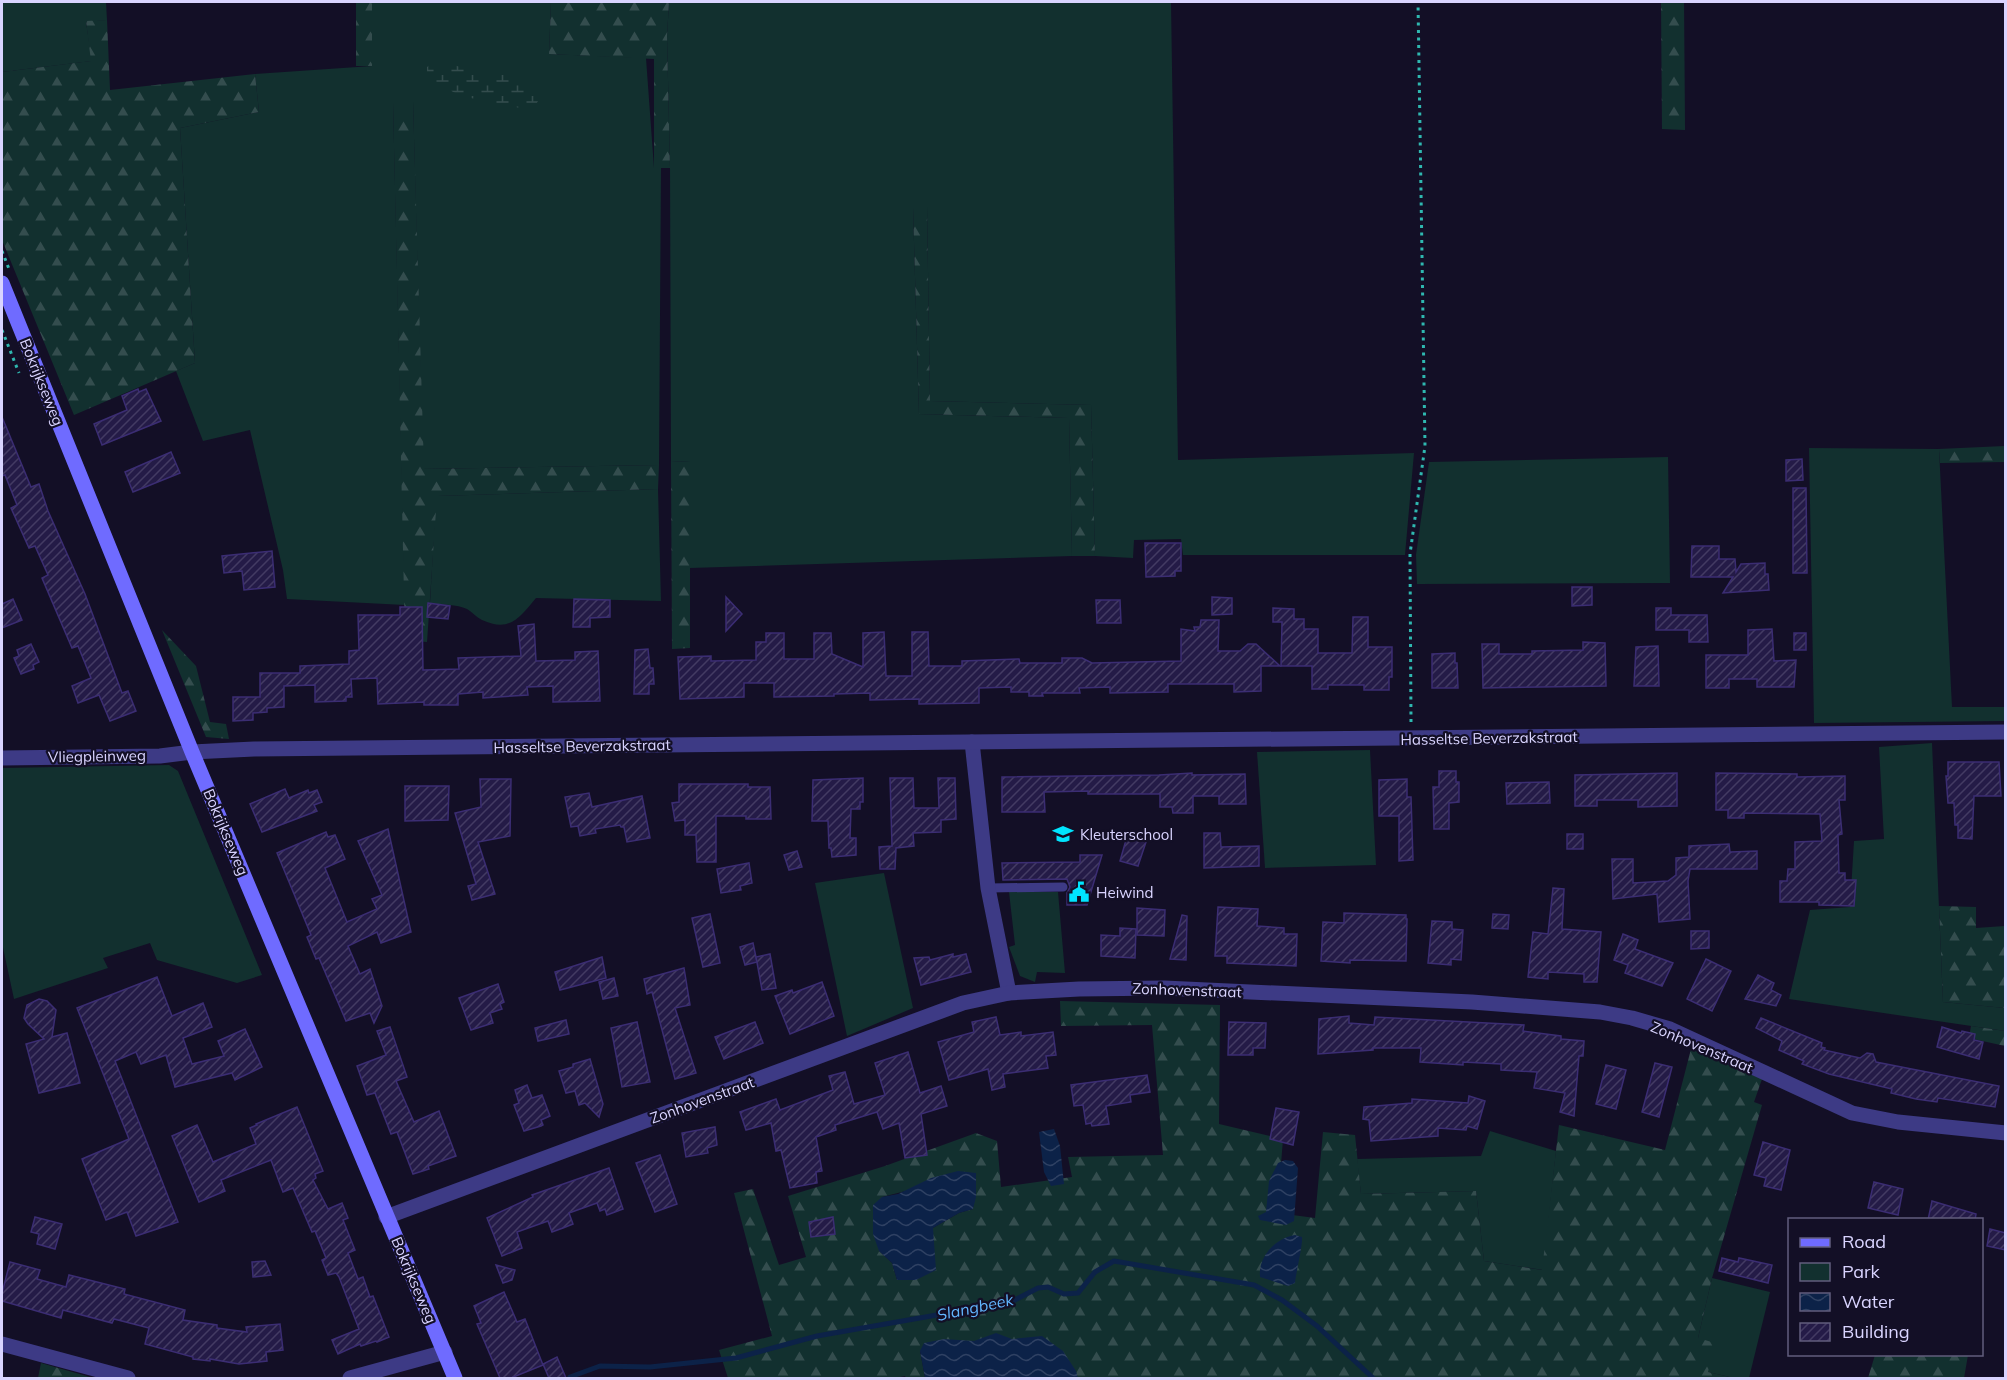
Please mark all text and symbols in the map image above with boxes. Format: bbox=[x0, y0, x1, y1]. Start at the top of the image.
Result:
street label: Bokrijkseweg bbox=[16, 336, 68, 428]
street label: Hasseltse Beverzakstraat bbox=[1400, 727, 1578, 749]
street label: Hasseltse Beverzakstraat bbox=[493, 735, 671, 757]
street label: Vliegpleinweg bbox=[48, 746, 146, 766]
street label: Bokrijkseweg bbox=[199, 786, 253, 878]
school or university icon: Kleuterschool bbox=[1051, 822, 1075, 846]
place label: Kleuterschool bbox=[1080, 825, 1173, 844]
public building icon: Heiwind bbox=[1067, 880, 1091, 904]
place label: Heiwind bbox=[1096, 883, 1154, 902]
street label: Zonhovenstraat bbox=[1132, 979, 1242, 1001]
street label: Zonhovenstraat bbox=[1648, 1017, 1756, 1077]
street label: Zonhovenstraat bbox=[647, 1072, 757, 1128]
legend bbox=[1788, 1218, 1983, 1356]
text: Road bbox=[1842, 1230, 1886, 1253]
street label: Bokrijkseweg bbox=[387, 1234, 441, 1326]
text: Park bbox=[1842, 1260, 1881, 1283]
water label: Slangbeek bbox=[935, 1289, 1016, 1325]
text: Water bbox=[1842, 1290, 1895, 1313]
text: Building bbox=[1842, 1320, 1910, 1343]

